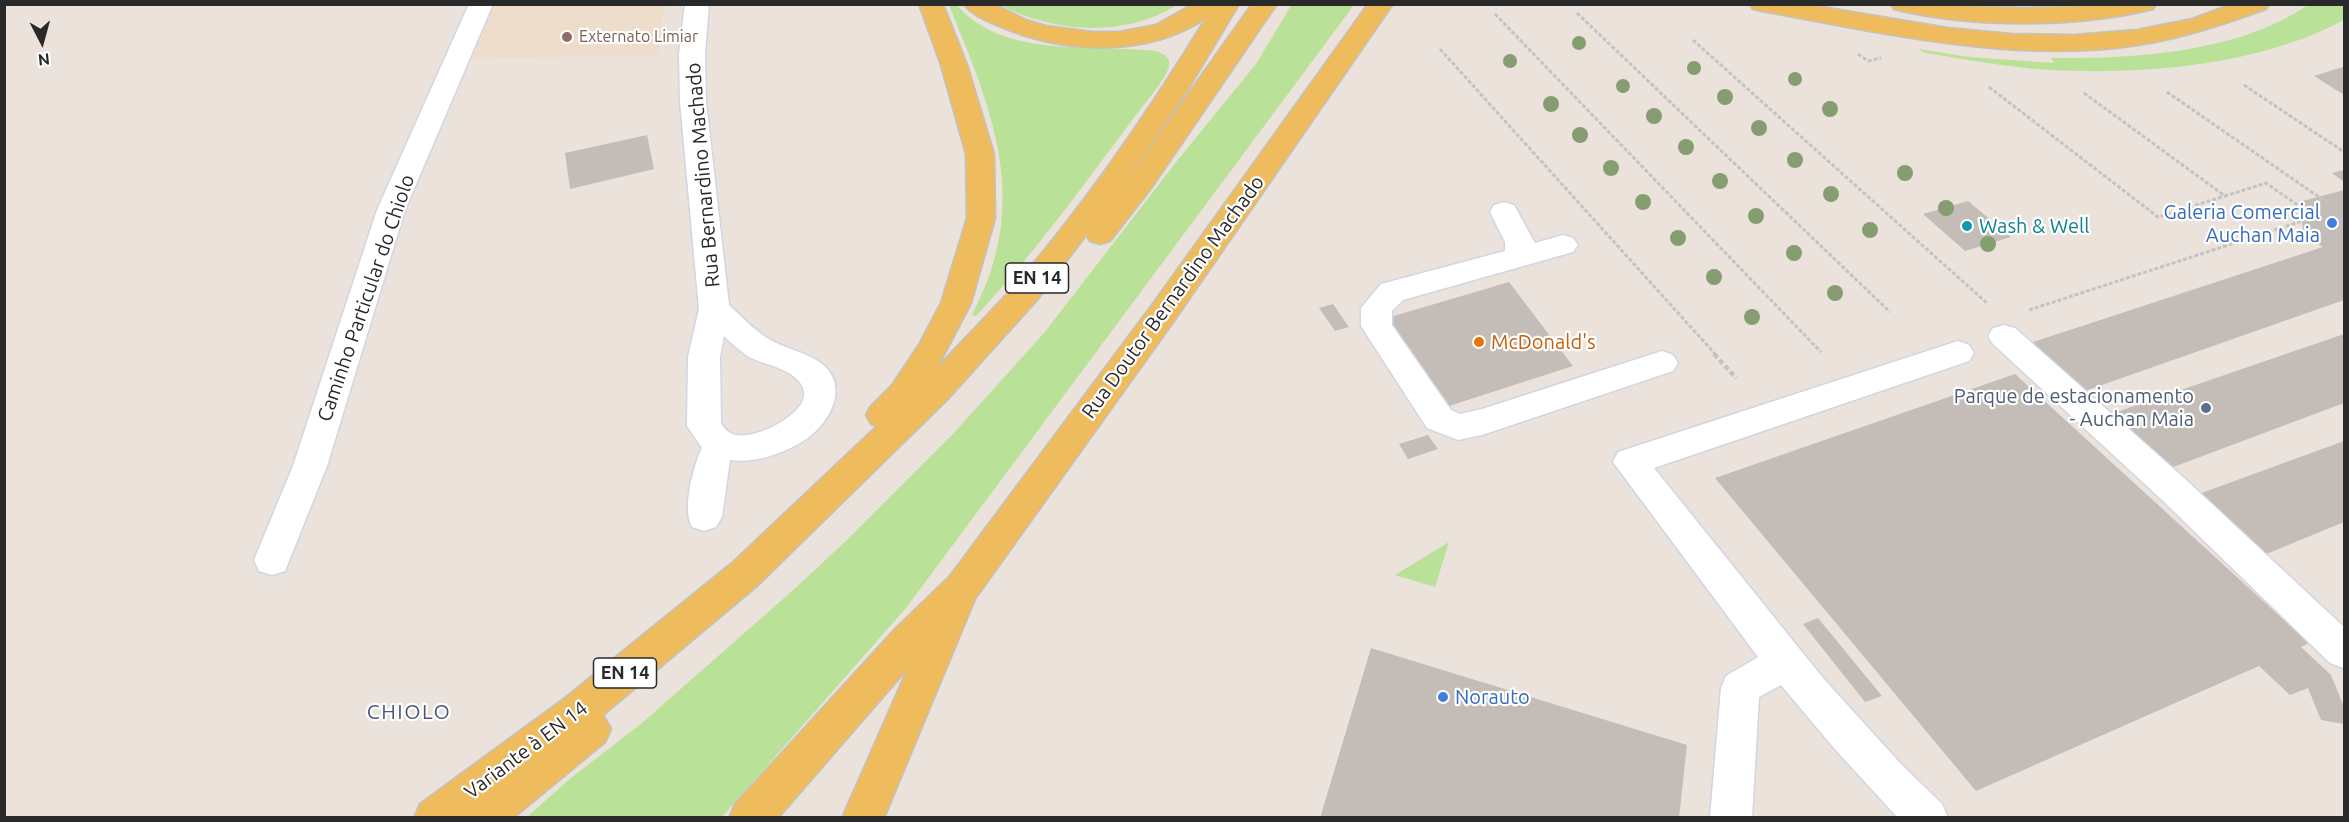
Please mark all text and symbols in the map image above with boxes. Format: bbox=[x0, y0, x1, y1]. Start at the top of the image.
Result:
north arrow bbox=[12, 12, 72, 72]
place label: Externato Limiar bbox=[579, 27, 698, 47]
marker: Externato Limiar bbox=[560, 30, 574, 44]
text: N bbox=[37, 50, 51, 69]
street label: Rua Bernardino Machado bbox=[681, 62, 725, 288]
street label: Caminho Particular do Chiolo bbox=[312, 171, 420, 425]
street label: Rua Doutor Bernardino Machado bbox=[1077, 171, 1269, 423]
place label: Galeria Comercial Auchan Maia bbox=[2163, 200, 2320, 247]
place label: Wash & Well bbox=[1979, 214, 2089, 238]
marker: Galeria Comercial Auchan Maia bbox=[2325, 216, 2339, 230]
marker: Wash & Well bbox=[1960, 219, 1974, 233]
road number: EN 14 bbox=[1006, 263, 1068, 293]
place label: McDonald's bbox=[1491, 330, 1596, 354]
marker: McDonald's bbox=[1472, 335, 1486, 349]
place label: Parque de estacionamento - Auchan Maia bbox=[1954, 384, 2194, 431]
marker: Parque de estacionamento - Auchan Maia bbox=[2199, 401, 2213, 415]
road number: EN 14 bbox=[594, 658, 656, 688]
place label: Norauto bbox=[1455, 685, 1530, 709]
marker: Norauto bbox=[1436, 690, 1450, 704]
street label: Variante à EN 14 bbox=[460, 696, 592, 804]
district label: CHIOLO bbox=[367, 699, 451, 725]

